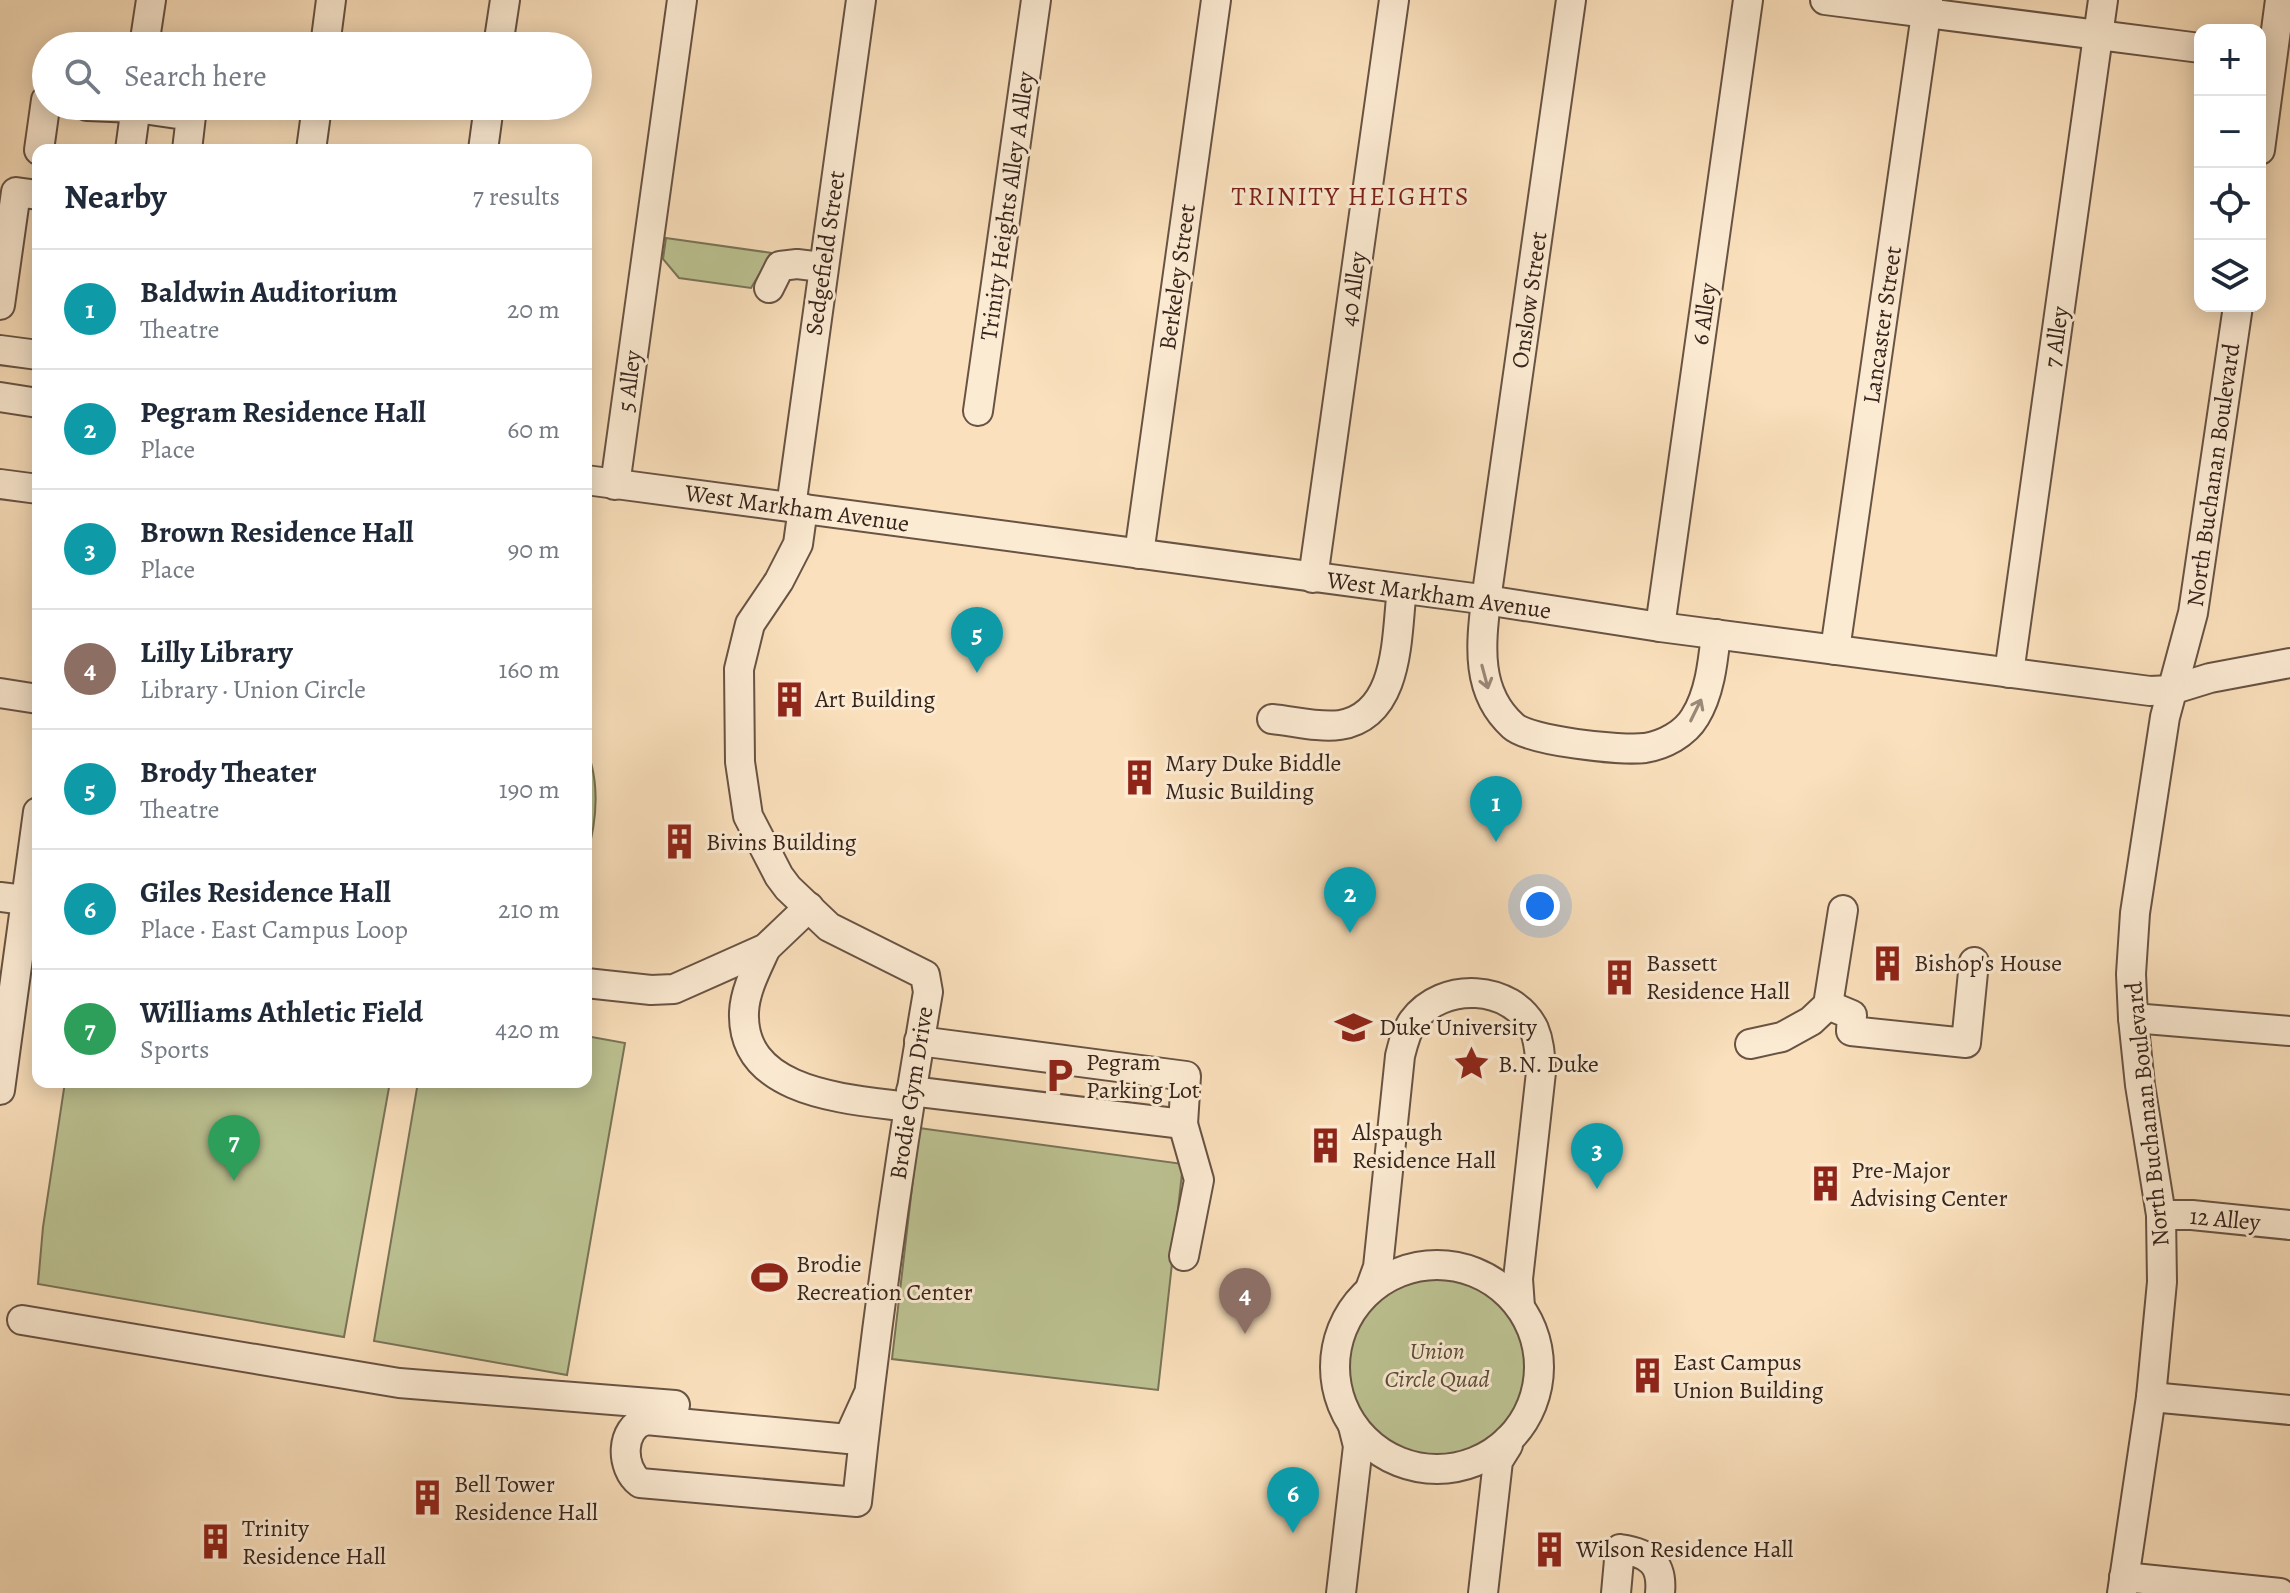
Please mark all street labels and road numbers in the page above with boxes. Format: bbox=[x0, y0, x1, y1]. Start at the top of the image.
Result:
street label: Trinity Heights Alley A Alley bbox=[972, 69, 1042, 342]
street label: Sedgefield Street bbox=[798, 169, 852, 337]
street label: Berkeley Street bbox=[1151, 202, 1203, 352]
street label: Onslow Street bbox=[1504, 230, 1554, 370]
street label: Lancaster Street bbox=[1855, 244, 1909, 406]
street label: 40 Alley bbox=[1332, 249, 1374, 328]
street label: 6 Alley bbox=[1684, 281, 1724, 347]
street label: 7 Alley bbox=[2036, 304, 2076, 370]
street label: North Buchanan Boulevard bbox=[2179, 341, 2247, 609]
street label: 5 Alley bbox=[609, 348, 649, 414]
street label: West Markham Avenue bbox=[682, 476, 911, 540]
street label: West Markham Avenue bbox=[1324, 563, 1553, 627]
street label: North Buchanan Boulevard bbox=[2117, 980, 2177, 1248]
street label: Brodie Gym Drive bbox=[882, 1004, 940, 1182]
street label: 12 Alley bbox=[2188, 1200, 2262, 1238]

